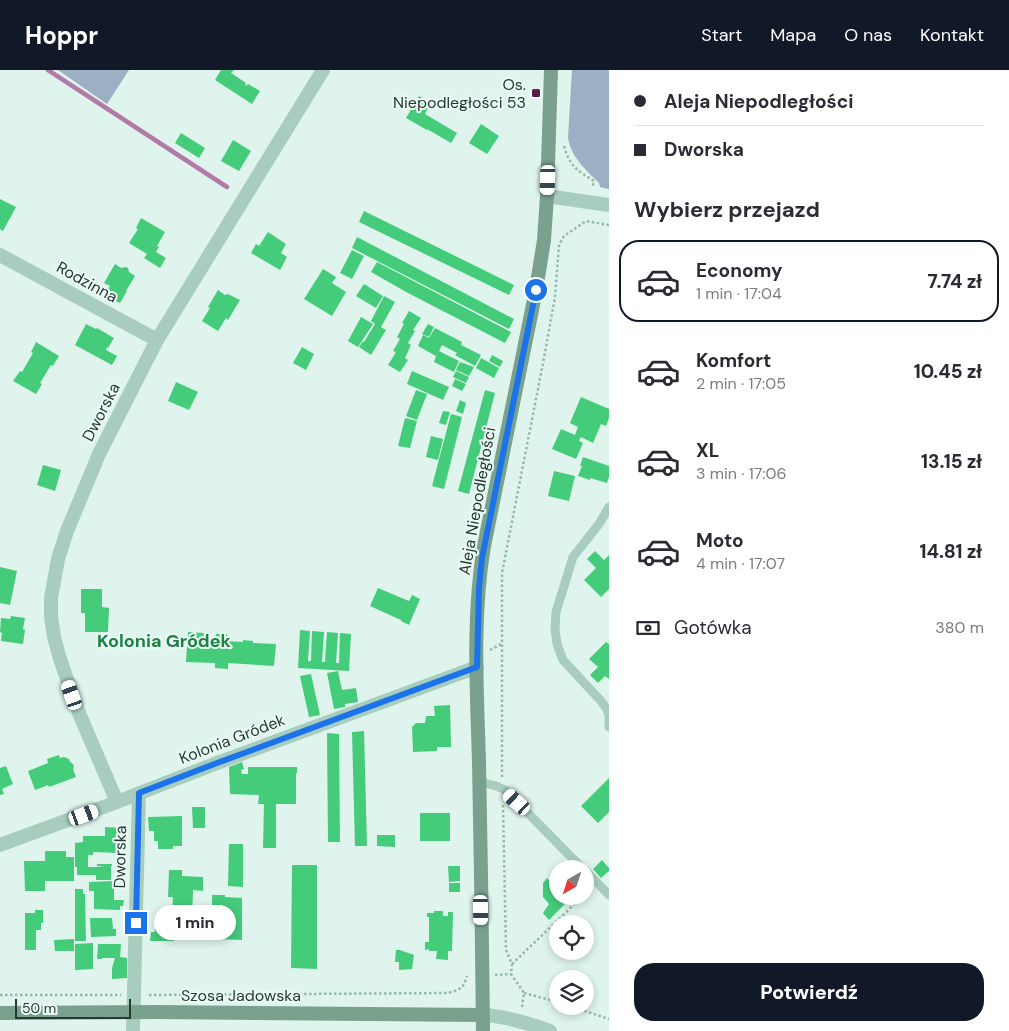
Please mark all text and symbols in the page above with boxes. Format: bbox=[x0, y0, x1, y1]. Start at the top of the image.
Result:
text: Hoppr bbox=[25, 20, 98, 51]
text: Start bbox=[701, 23, 742, 47]
text: Mapa bbox=[770, 23, 816, 47]
text: O nas bbox=[844, 23, 892, 47]
text: Kontakt bbox=[920, 23, 984, 47]
place label: Os. Niepodległości 53 bbox=[393, 74, 526, 113]
marker: Os. Niepodległości 53 bbox=[530, 87, 542, 99]
text: Aleja Niepodległości bbox=[664, 89, 853, 114]
text: Dworska bbox=[664, 137, 744, 162]
car bbox=[539, 165, 556, 195]
text: Wybierz przejazd bbox=[634, 195, 820, 224]
street label: Rodzinna bbox=[53, 257, 121, 307]
text: Economy bbox=[696, 258, 783, 283]
icon: car bbox=[636, 259, 681, 304]
text: 7.74 zł bbox=[928, 269, 982, 294]
route start bbox=[525, 279, 547, 301]
text: 1 min · 17:04 bbox=[696, 283, 782, 304]
text: Komfort bbox=[696, 348, 771, 373]
icon: car bbox=[636, 349, 681, 394]
text: 10.45 zł bbox=[914, 359, 982, 384]
text: 2 min · 17:05 bbox=[696, 373, 786, 394]
street label: Dworska bbox=[77, 379, 125, 445]
street label: Aleja Niepodległości bbox=[454, 425, 500, 577]
text: XL bbox=[696, 438, 719, 463]
icon: car bbox=[636, 439, 681, 484]
text: 13.15 zł bbox=[921, 449, 982, 474]
text: 3 min · 17:06 bbox=[696, 463, 786, 484]
text: Moto bbox=[696, 528, 744, 553]
icon: car bbox=[636, 529, 681, 574]
text: 14.81 zł bbox=[919, 539, 982, 564]
text: 4 min · 17:07 bbox=[696, 553, 785, 574]
icon: cash bbox=[634, 614, 662, 642]
text: Gotówka bbox=[674, 615, 752, 640]
text: 380 m bbox=[935, 617, 984, 638]
district label: Kolonia Gródek bbox=[97, 629, 231, 653]
car bbox=[60, 678, 83, 712]
street label: Kolonia Gródek bbox=[176, 709, 288, 769]
car bbox=[500, 786, 533, 818]
car bbox=[67, 803, 100, 827]
street label: Dworska bbox=[109, 825, 131, 889]
north arrow bbox=[549, 860, 594, 905]
map controls bbox=[549, 860, 594, 1015]
car bbox=[473, 895, 488, 925]
callout: 1 min bbox=[154, 906, 236, 940]
route end bbox=[125, 912, 147, 934]
text: 1 min bbox=[175, 912, 215, 933]
button: locate bbox=[549, 915, 594, 960]
button: Potwierdź bbox=[634, 963, 984, 1021]
button: layers bbox=[549, 970, 594, 1015]
street label: Szosa Jadowska bbox=[181, 985, 301, 1006]
scale bar bbox=[15, 996, 131, 1019]
text: 50 m bbox=[22, 999, 56, 1017]

